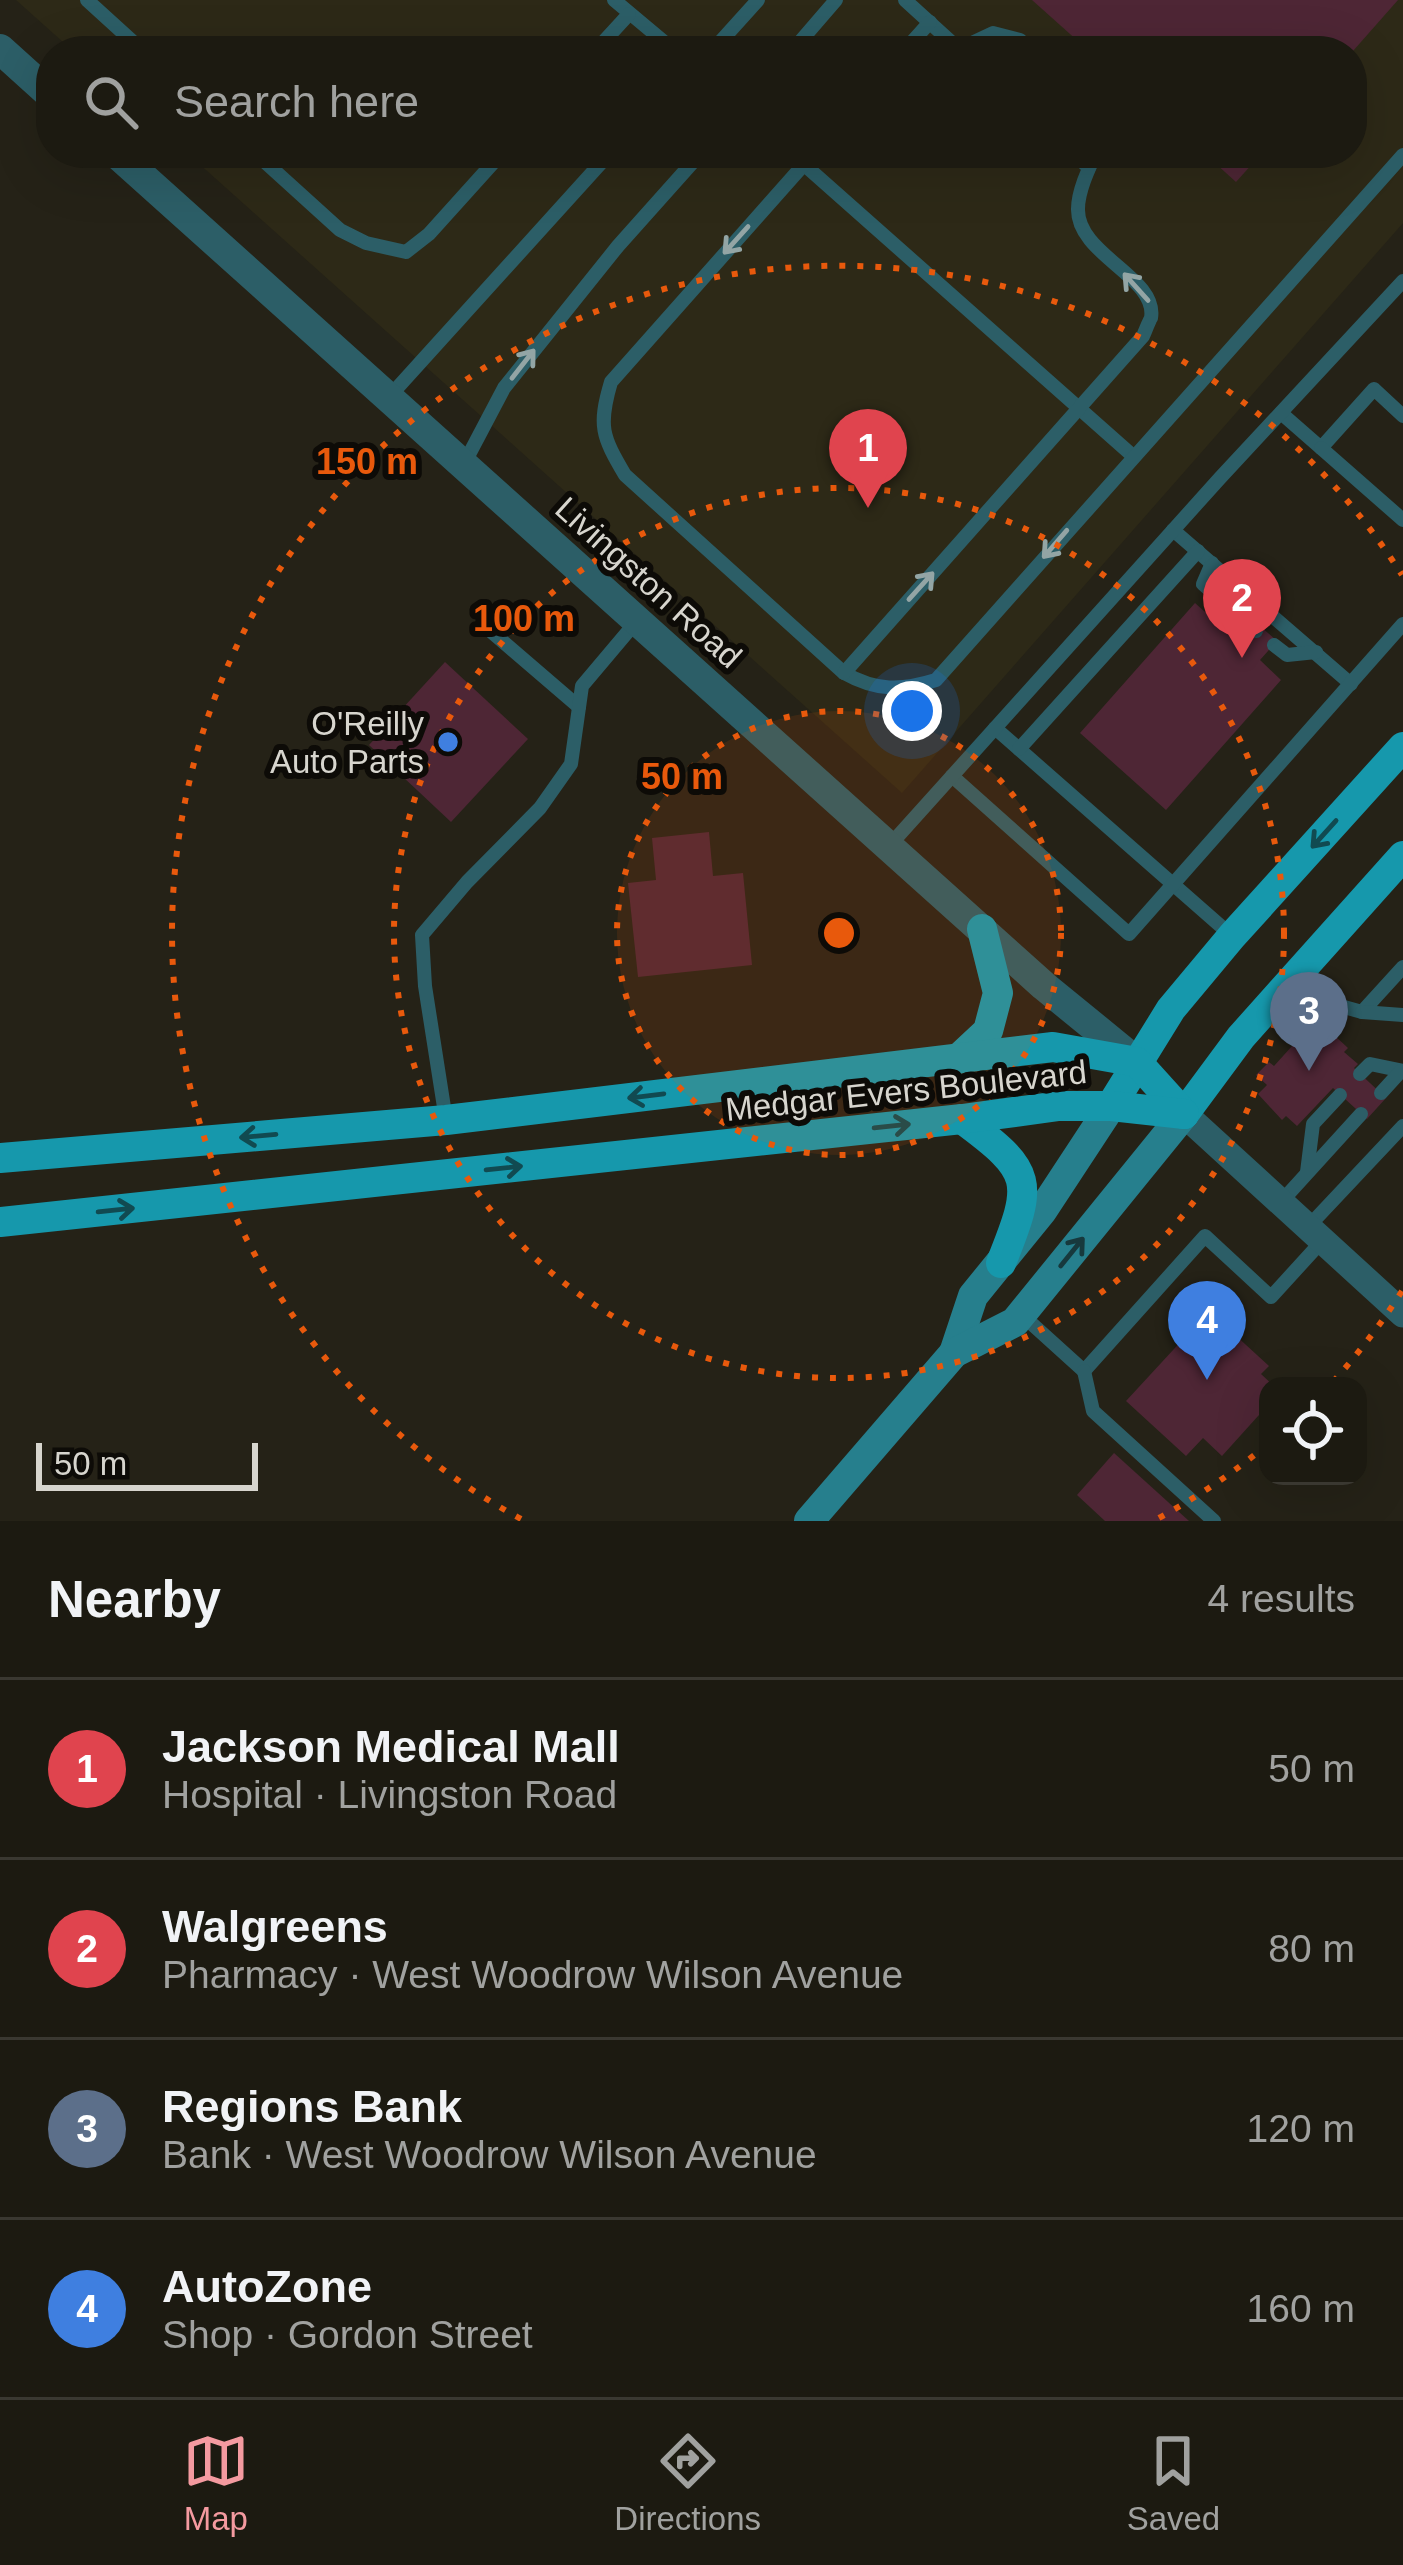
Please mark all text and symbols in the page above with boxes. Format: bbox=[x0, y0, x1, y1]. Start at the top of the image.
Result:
search box bbox=[36, 36, 1367, 168]
icon: search bbox=[78, 69, 144, 135]
text: Search here bbox=[174, 76, 419, 127]
one-way arrow bbox=[723, 225, 750, 255]
one-way arrow bbox=[1123, 272, 1150, 302]
one-way arrow bbox=[509, 348, 536, 380]
pin: 1 bbox=[829, 409, 907, 508]
text: 150 m bbox=[316, 441, 418, 482]
street label: Livingston Road bbox=[548, 489, 749, 675]
one-way arrow bbox=[1042, 529, 1069, 559]
pin: 2 bbox=[1203, 559, 1281, 658]
one-way arrow bbox=[907, 571, 935, 601]
text: 100 m bbox=[473, 598, 575, 639]
your location bbox=[882, 681, 942, 741]
place label: O'Reilly Auto Parts bbox=[270, 705, 424, 780]
marker: O'Reilly Auto Parts bbox=[435, 729, 461, 755]
text: 50 m bbox=[641, 756, 723, 797]
one-way arrow bbox=[1311, 819, 1338, 849]
centre of rings bbox=[818, 912, 860, 954]
pin: 3 bbox=[1270, 972, 1348, 1071]
street label: Medgar Evers Boulevard bbox=[724, 1053, 1089, 1128]
one-way arrow bbox=[627, 1086, 666, 1108]
one-way arrow bbox=[872, 1114, 911, 1137]
one-way arrow bbox=[239, 1125, 278, 1148]
one-way arrow bbox=[484, 1156, 523, 1179]
one-way arrow bbox=[96, 1198, 135, 1220]
one-way arrow bbox=[1058, 1237, 1085, 1268]
pin: 4 bbox=[1168, 1281, 1246, 1380]
map controls bbox=[1259, 1377, 1367, 1485]
button: locate bbox=[1259, 1377, 1367, 1485]
scale bar bbox=[36, 1437, 258, 1490]
text: 50 m bbox=[54, 1445, 127, 1482]
text: Nearby bbox=[48, 1571, 221, 1628]
text: 4 results bbox=[1208, 1577, 1355, 1620]
text: Jackson Medical Mall bbox=[162, 1721, 620, 1772]
text: 1 bbox=[76, 1747, 98, 1790]
text: 50 m bbox=[1268, 1747, 1355, 1790]
text: Hospital · Livingston Road bbox=[162, 1773, 617, 1816]
text: Walgreens bbox=[162, 1901, 388, 1952]
text: 2 bbox=[76, 1927, 98, 1970]
text: 80 m bbox=[1268, 1927, 1355, 1970]
text: Pharmacy · West Woodrow Wilson Avenue bbox=[162, 1953, 903, 1996]
text: Regions Bank bbox=[162, 2081, 462, 2132]
text: 3 bbox=[76, 2107, 98, 2150]
text: 120 m bbox=[1247, 2107, 1355, 2150]
text: Bank · West Woodrow Wilson Avenue bbox=[162, 2133, 817, 2176]
text: AutoZone bbox=[162, 2261, 372, 2312]
text: 4 bbox=[76, 2287, 98, 2330]
text: 160 m bbox=[1247, 2287, 1355, 2330]
text: Shop · Gordon Street bbox=[162, 2313, 533, 2356]
tab: Map bbox=[183, 2428, 249, 2538]
tab: Directions bbox=[614, 2428, 761, 2538]
tab: Saved bbox=[1127, 2428, 1220, 2538]

